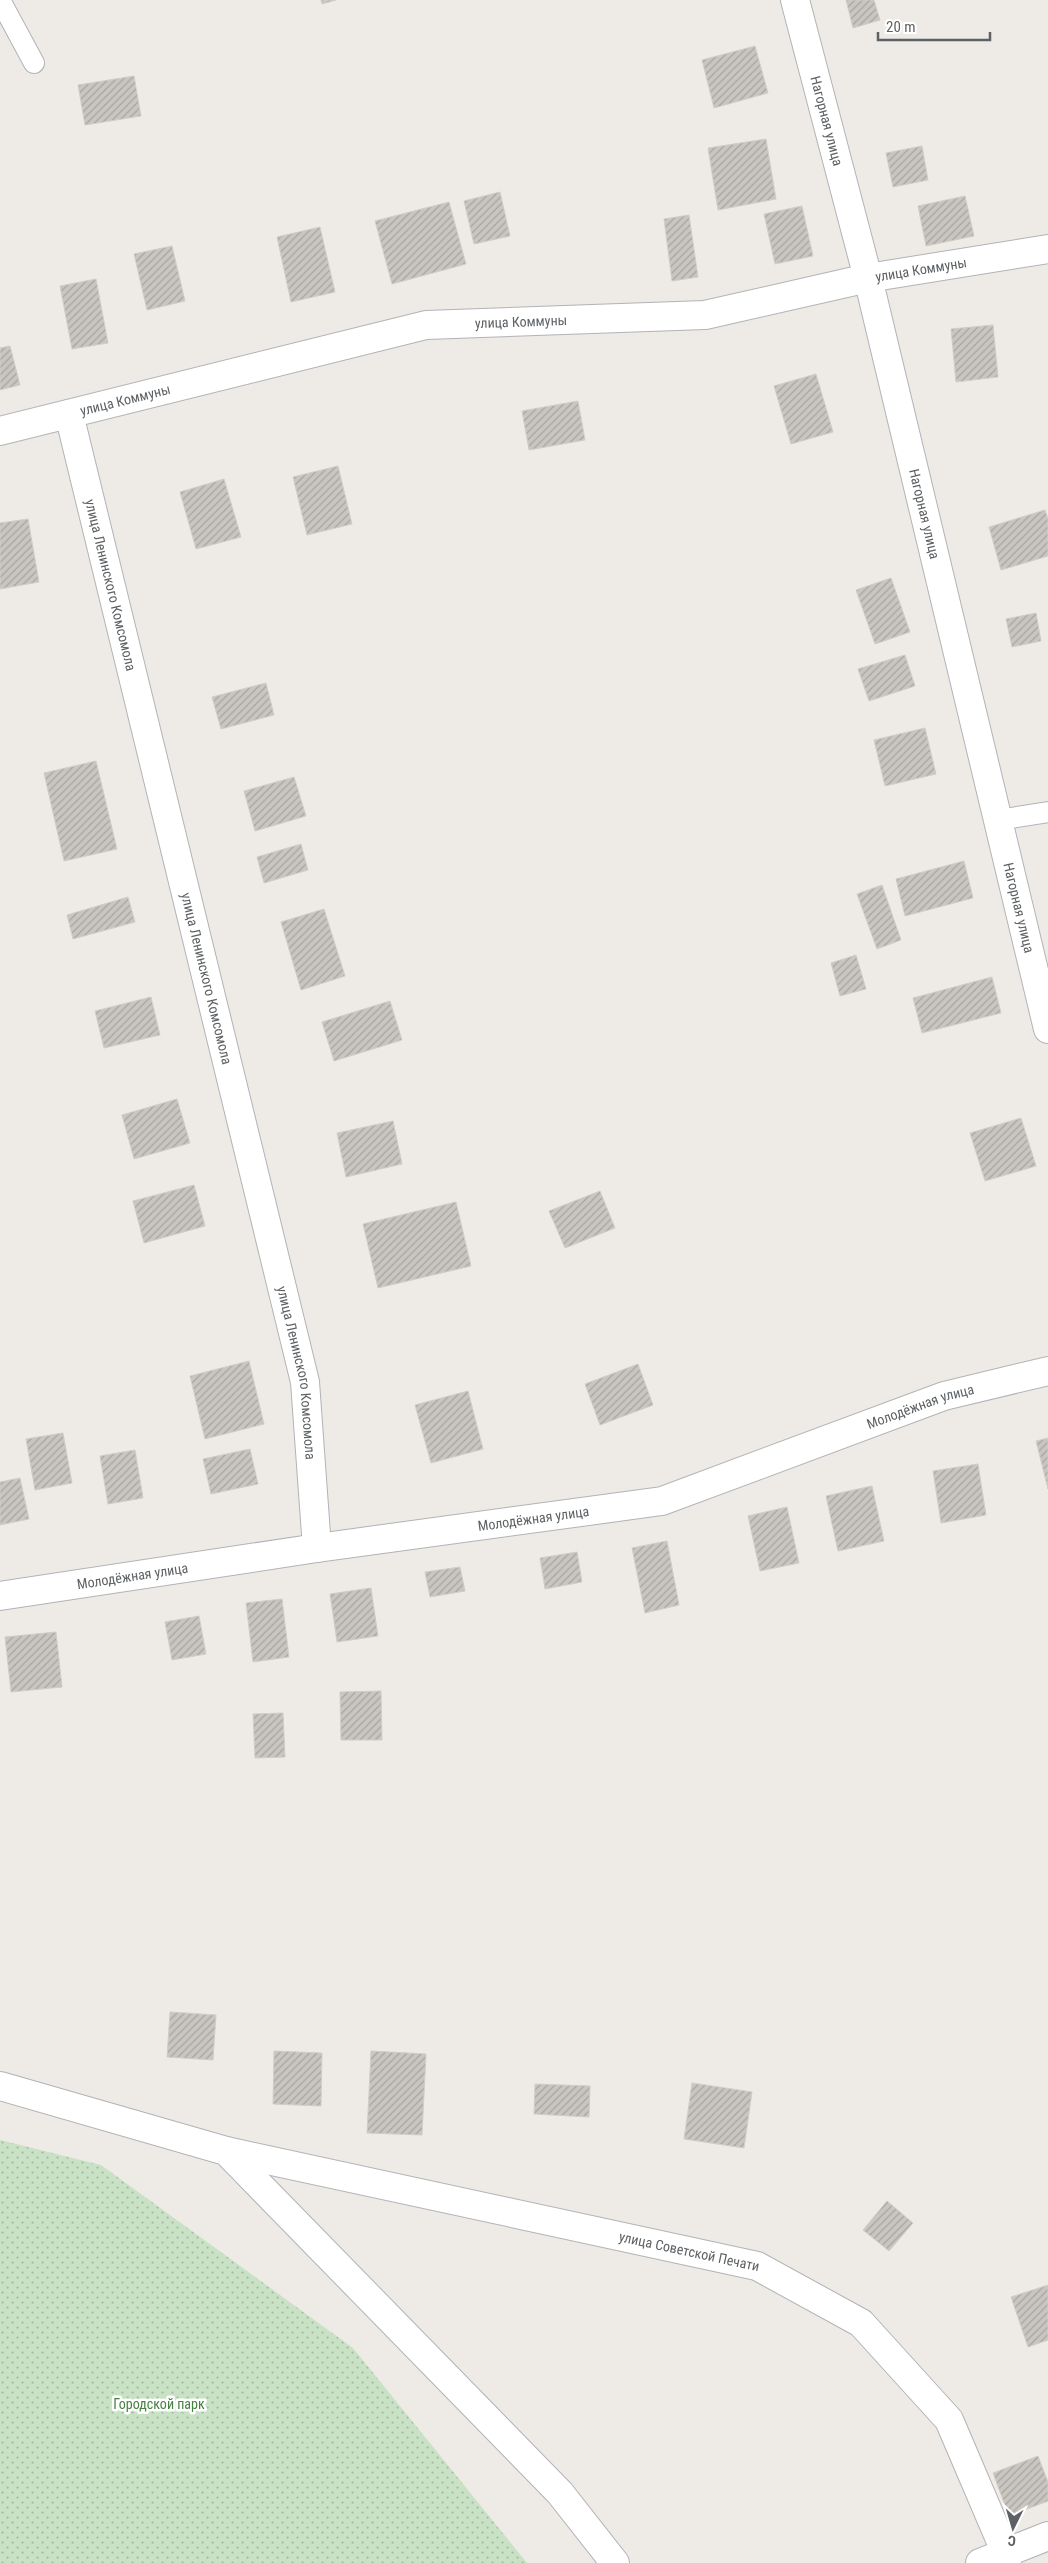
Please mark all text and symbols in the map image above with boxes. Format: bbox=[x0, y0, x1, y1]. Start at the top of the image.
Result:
scale bar bbox=[878, 10, 990, 42]
text: 20 m bbox=[886, 18, 916, 36]
street label: Нагорная улица bbox=[807, 74, 846, 168]
street label: улица Коммуны bbox=[874, 254, 968, 285]
street label: улица Коммуны bbox=[474, 312, 567, 331]
street label: улица Коммуны bbox=[78, 381, 172, 419]
street label: Нагорная улица bbox=[906, 467, 943, 561]
street label: улица Ленинского Комсомола bbox=[82, 497, 139, 672]
street label: Нагорная улица bbox=[1000, 861, 1037, 954]
street label: улица Ленинского Комсомола bbox=[178, 891, 235, 1066]
street label: улица Ленинского Комсомола bbox=[274, 1284, 319, 1460]
street label: Молодёжная улица bbox=[864, 1381, 975, 1432]
street label: Молодёжная улица bbox=[477, 1503, 590, 1534]
street label: Молодёжная улица bbox=[76, 1560, 189, 1592]
street label: улица Советской Печати bbox=[618, 2228, 761, 2274]
park label: Городской парк bbox=[113, 2396, 205, 2412]
north arrow bbox=[988, 2503, 1038, 2553]
text: С bbox=[1007, 2533, 1017, 2549]

